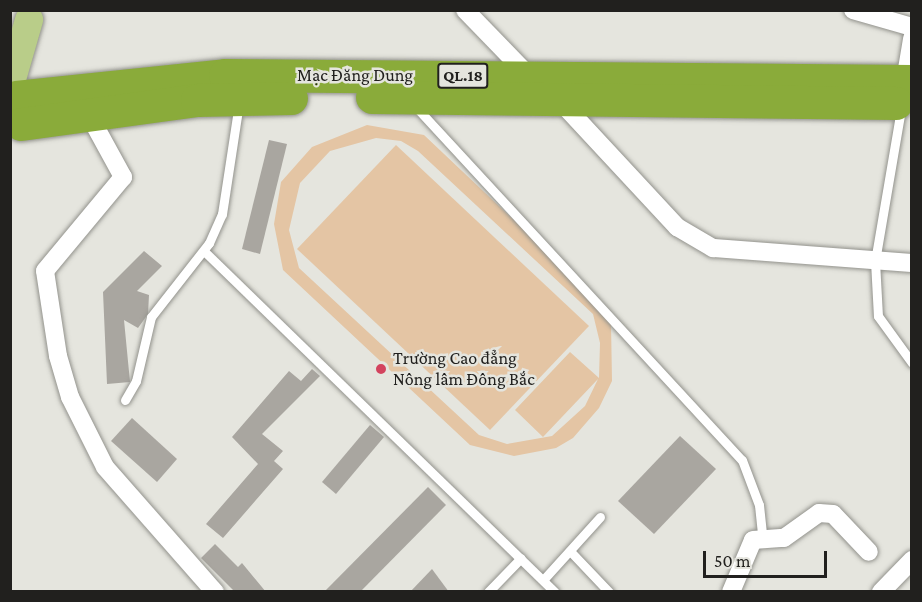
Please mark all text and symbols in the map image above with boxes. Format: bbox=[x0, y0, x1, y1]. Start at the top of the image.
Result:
road number: QL.18 bbox=[436, 63, 490, 89]
street label: Mạc Đăng Dung bbox=[297, 64, 413, 86]
place label: Trường Cao đẳng Nông lâm Đông Bắc bbox=[393, 348, 535, 391]
marker: Trường Cao đẳng Nông lâm Đông Bắc bbox=[374, 362, 388, 376]
scale bar bbox=[706, 539, 830, 577]
text: 50 m bbox=[714, 551, 751, 571]

